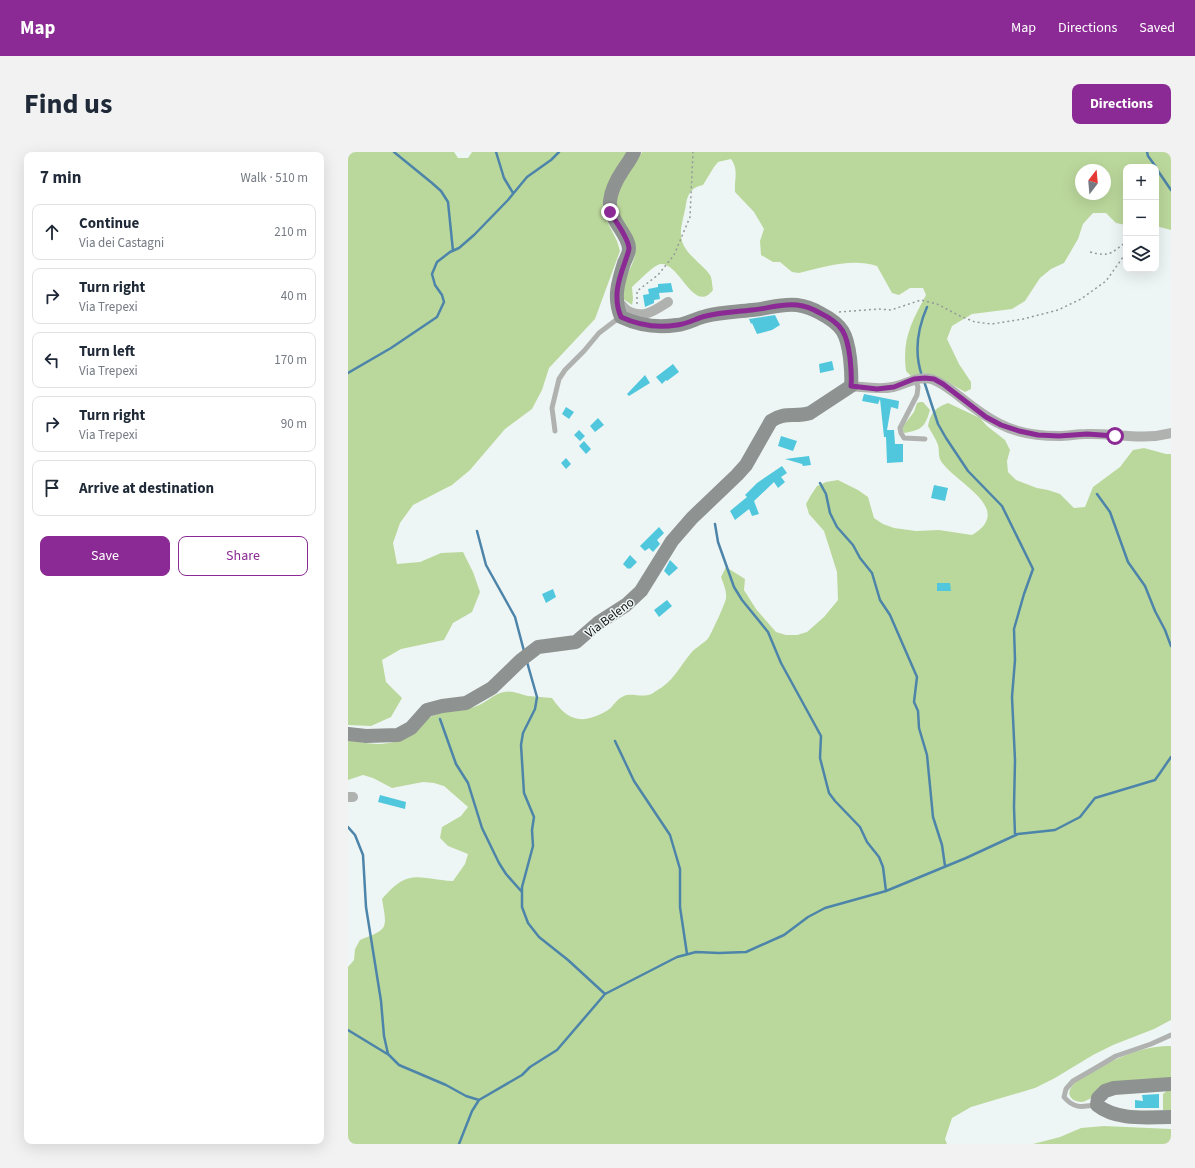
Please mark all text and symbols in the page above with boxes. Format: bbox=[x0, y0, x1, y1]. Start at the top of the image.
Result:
text: Map bbox=[20, 15, 55, 42]
text: Map bbox=[1011, 18, 1036, 38]
text: Directions bbox=[1058, 18, 1117, 38]
text: Saved bbox=[1139, 18, 1175, 38]
text: Find us bbox=[24, 84, 112, 124]
button: Directions bbox=[1072, 84, 1171, 124]
north arrow bbox=[1075, 164, 1111, 200]
map controls bbox=[1123, 164, 1159, 272]
button: + bbox=[1123, 164, 1159, 200]
text: 7 min bbox=[40, 166, 81, 190]
text: Walk · 510 m bbox=[240, 169, 308, 187]
button: − bbox=[1123, 200, 1159, 236]
route end bbox=[601, 203, 619, 221]
text: Continue bbox=[79, 213, 139, 234]
icon: ahead bbox=[41, 221, 63, 243]
text: 210 m bbox=[274, 223, 307, 241]
text: Via dei Castagni bbox=[79, 234, 164, 252]
button: layers bbox=[1123, 236, 1159, 272]
text: Turn right bbox=[79, 277, 145, 298]
icon: right bbox=[41, 285, 63, 307]
text: 40 m bbox=[281, 287, 307, 305]
text: Via Trepexi bbox=[79, 298, 138, 316]
text: Turn left bbox=[79, 341, 135, 362]
icon: left bbox=[41, 349, 63, 371]
text: 170 m bbox=[274, 351, 307, 369]
text: Via Trepexi bbox=[79, 362, 138, 380]
text: Turn right bbox=[79, 405, 145, 426]
icon: right bbox=[41, 413, 63, 435]
text: 90 m bbox=[281, 415, 307, 433]
text: Via Trepexi bbox=[79, 426, 138, 444]
route start bbox=[1106, 427, 1124, 445]
icon: arrive bbox=[41, 477, 63, 499]
text: Arrive at destination bbox=[79, 478, 214, 499]
button: Save bbox=[40, 536, 170, 576]
button: Share bbox=[178, 536, 308, 576]
street label: Via Beleno bbox=[581, 593, 638, 642]

